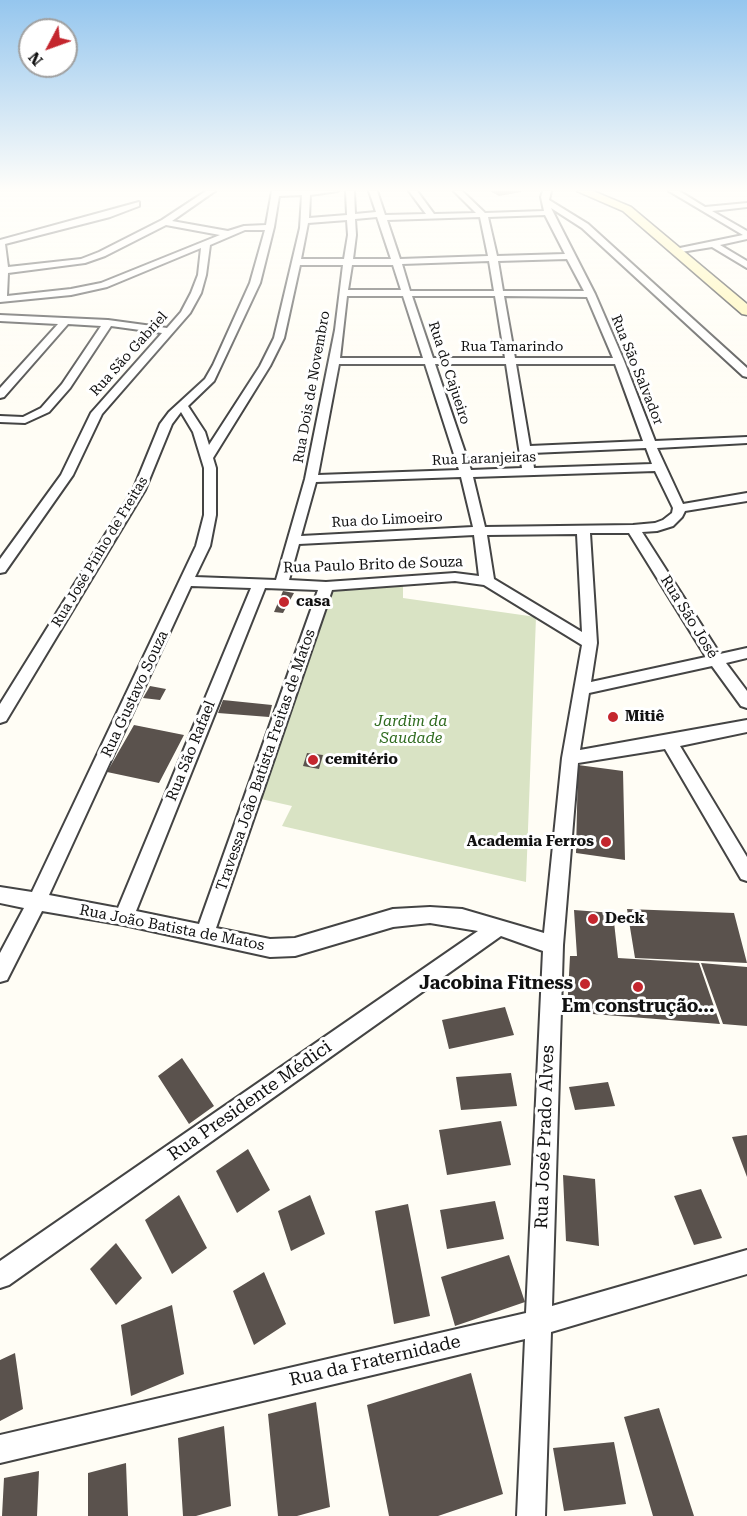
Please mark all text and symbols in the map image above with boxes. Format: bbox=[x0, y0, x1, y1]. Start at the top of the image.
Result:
north arrow bbox=[18, 18, 78, 78]
text: N bbox=[24, 48, 47, 70]
street label: Rua São Gabriel bbox=[87, 308, 171, 400]
street label: Rua Dois de Novembro bbox=[290, 310, 334, 464]
street label: Rua São Salvador bbox=[607, 313, 667, 427]
street label: Rua do Cajueiro bbox=[424, 319, 474, 427]
street label: Rua Tamarindo bbox=[461, 339, 563, 355]
street label: Rua Laranjeiras bbox=[432, 449, 536, 469]
street label: Rua José Pinho de Freitas bbox=[48, 474, 152, 630]
street label: Rua do Limoeiro bbox=[331, 509, 443, 531]
street label: Rua Paulo Brito de Souza bbox=[283, 553, 463, 577]
street label: Rua São José bbox=[656, 572, 722, 662]
place label: casa bbox=[296, 593, 330, 611]
marker: casa bbox=[277, 595, 291, 609]
street label: Travessa João Batista Freitas de Matos bbox=[213, 627, 319, 893]
street label: Rua Gustavo Souza bbox=[98, 628, 172, 760]
street label: Rua São Rafael bbox=[163, 698, 219, 804]
place label: Mitiê bbox=[625, 708, 664, 726]
marker: Mitiê bbox=[606, 710, 620, 724]
park label: Jardim da Saudade bbox=[375, 713, 447, 748]
place label: cemitério bbox=[325, 751, 398, 769]
marker: cemitério bbox=[306, 753, 320, 767]
place label: Academia Ferros bbox=[467, 833, 594, 851]
marker: Academia Ferros bbox=[599, 835, 613, 849]
street label: Rua João Batista de Matos bbox=[78, 901, 266, 955]
place label: Deck bbox=[605, 910, 645, 928]
marker: Deck bbox=[586, 912, 600, 926]
place label: Jacobina Fitness bbox=[419, 973, 573, 995]
marker: Jacobina Fitness bbox=[578, 977, 592, 991]
marker: Em construção... bbox=[631, 980, 645, 994]
place label: Em construção... bbox=[561, 996, 715, 1018]
street label: Rua Presidente Médici bbox=[164, 1036, 336, 1166]
street label: Rua José Prado Alves bbox=[531, 1045, 559, 1229]
street label: Rua da Fraternidade bbox=[287, 1331, 463, 1391]

